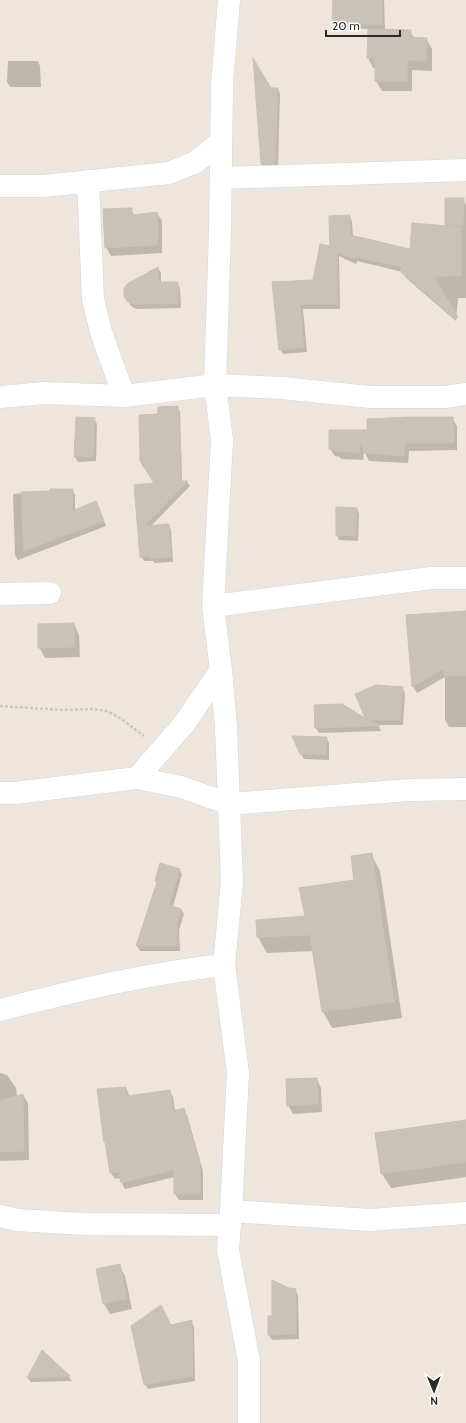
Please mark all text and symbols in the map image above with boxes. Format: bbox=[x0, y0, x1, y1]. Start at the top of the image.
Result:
scale bar bbox=[326, 12, 400, 38]
text: 20 m bbox=[332, 18, 360, 33]
north arrow bbox=[414, 1371, 454, 1411]
text: N bbox=[430, 1394, 438, 1408]

